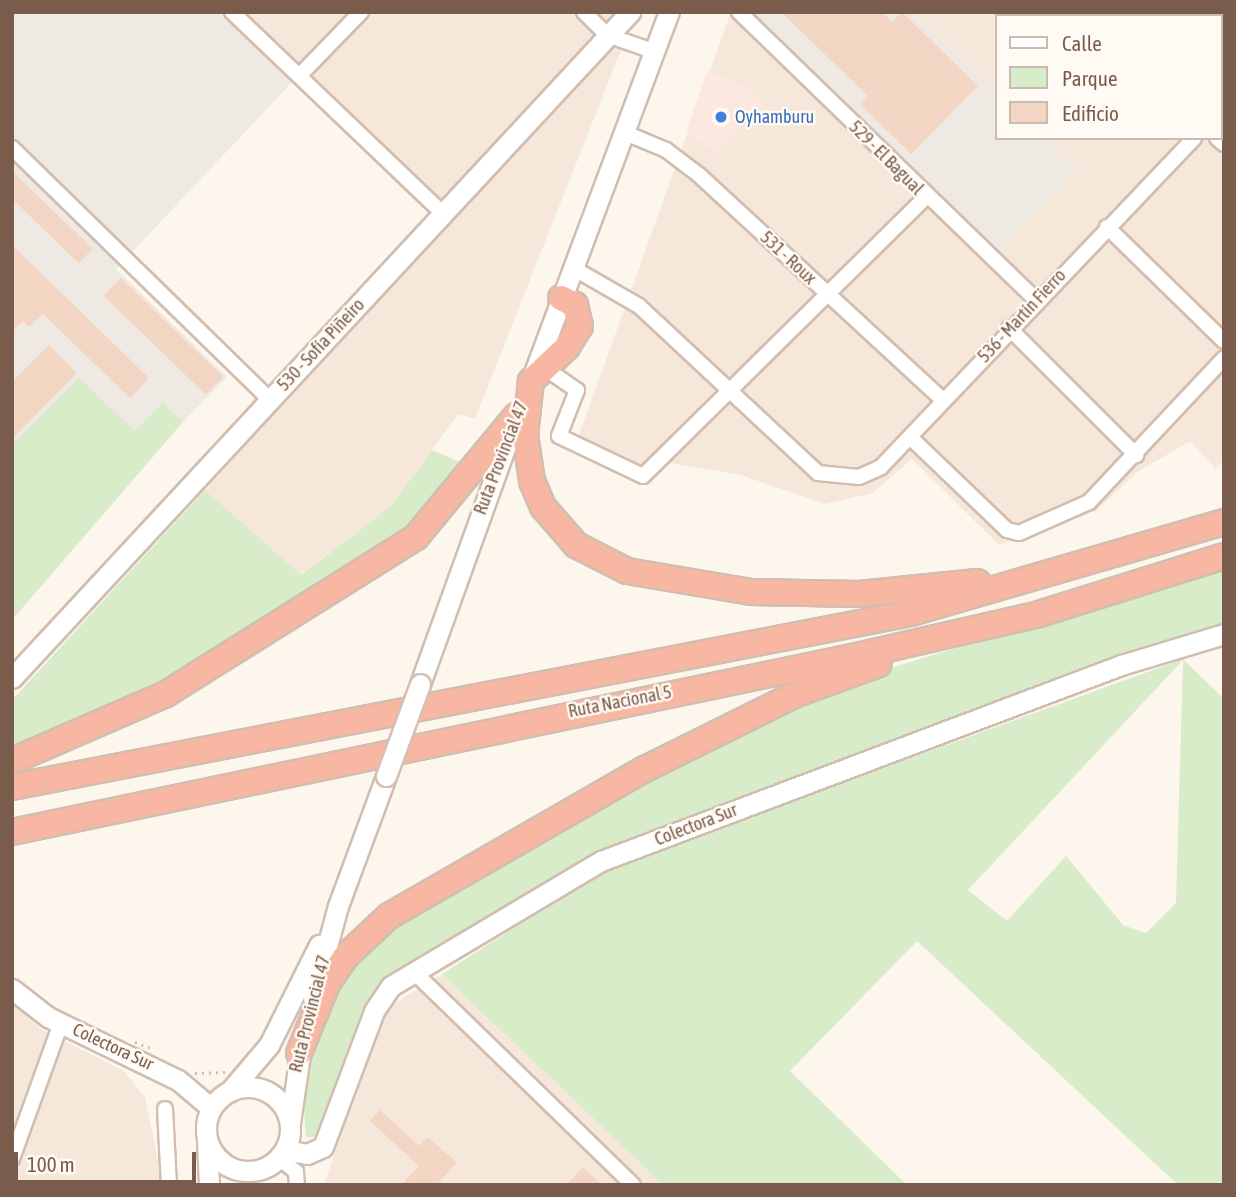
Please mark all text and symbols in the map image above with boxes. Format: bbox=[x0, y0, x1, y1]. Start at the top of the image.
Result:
legend bbox=[995, 14, 1222, 140]
text: Calle bbox=[1062, 31, 1102, 55]
text: Parque bbox=[1062, 66, 1117, 90]
text: Edificio bbox=[1062, 101, 1119, 125]
place label: Oyhamburu bbox=[735, 106, 814, 128]
marker: Oyhamburu bbox=[713, 109, 729, 125]
street label: 529 - El Bagual bbox=[844, 116, 928, 200]
street label: 531 - Roux bbox=[756, 227, 820, 289]
street label: 536 - Martín Fierro bbox=[973, 265, 1071, 367]
street label: 530 - Sofía Piñeiro bbox=[273, 294, 369, 396]
street label: Ruta Provincial 47 bbox=[469, 398, 533, 518]
street label: Ruta Nacional 5 bbox=[567, 681, 673, 723]
street label: Colectora Sur bbox=[652, 799, 740, 851]
street label: Ruta Provincial 47 bbox=[285, 953, 335, 1075]
street label: Colectora Sur bbox=[69, 1019, 157, 1075]
scale bar bbox=[18, 1138, 200, 1182]
text: 100 m bbox=[27, 1152, 75, 1176]

